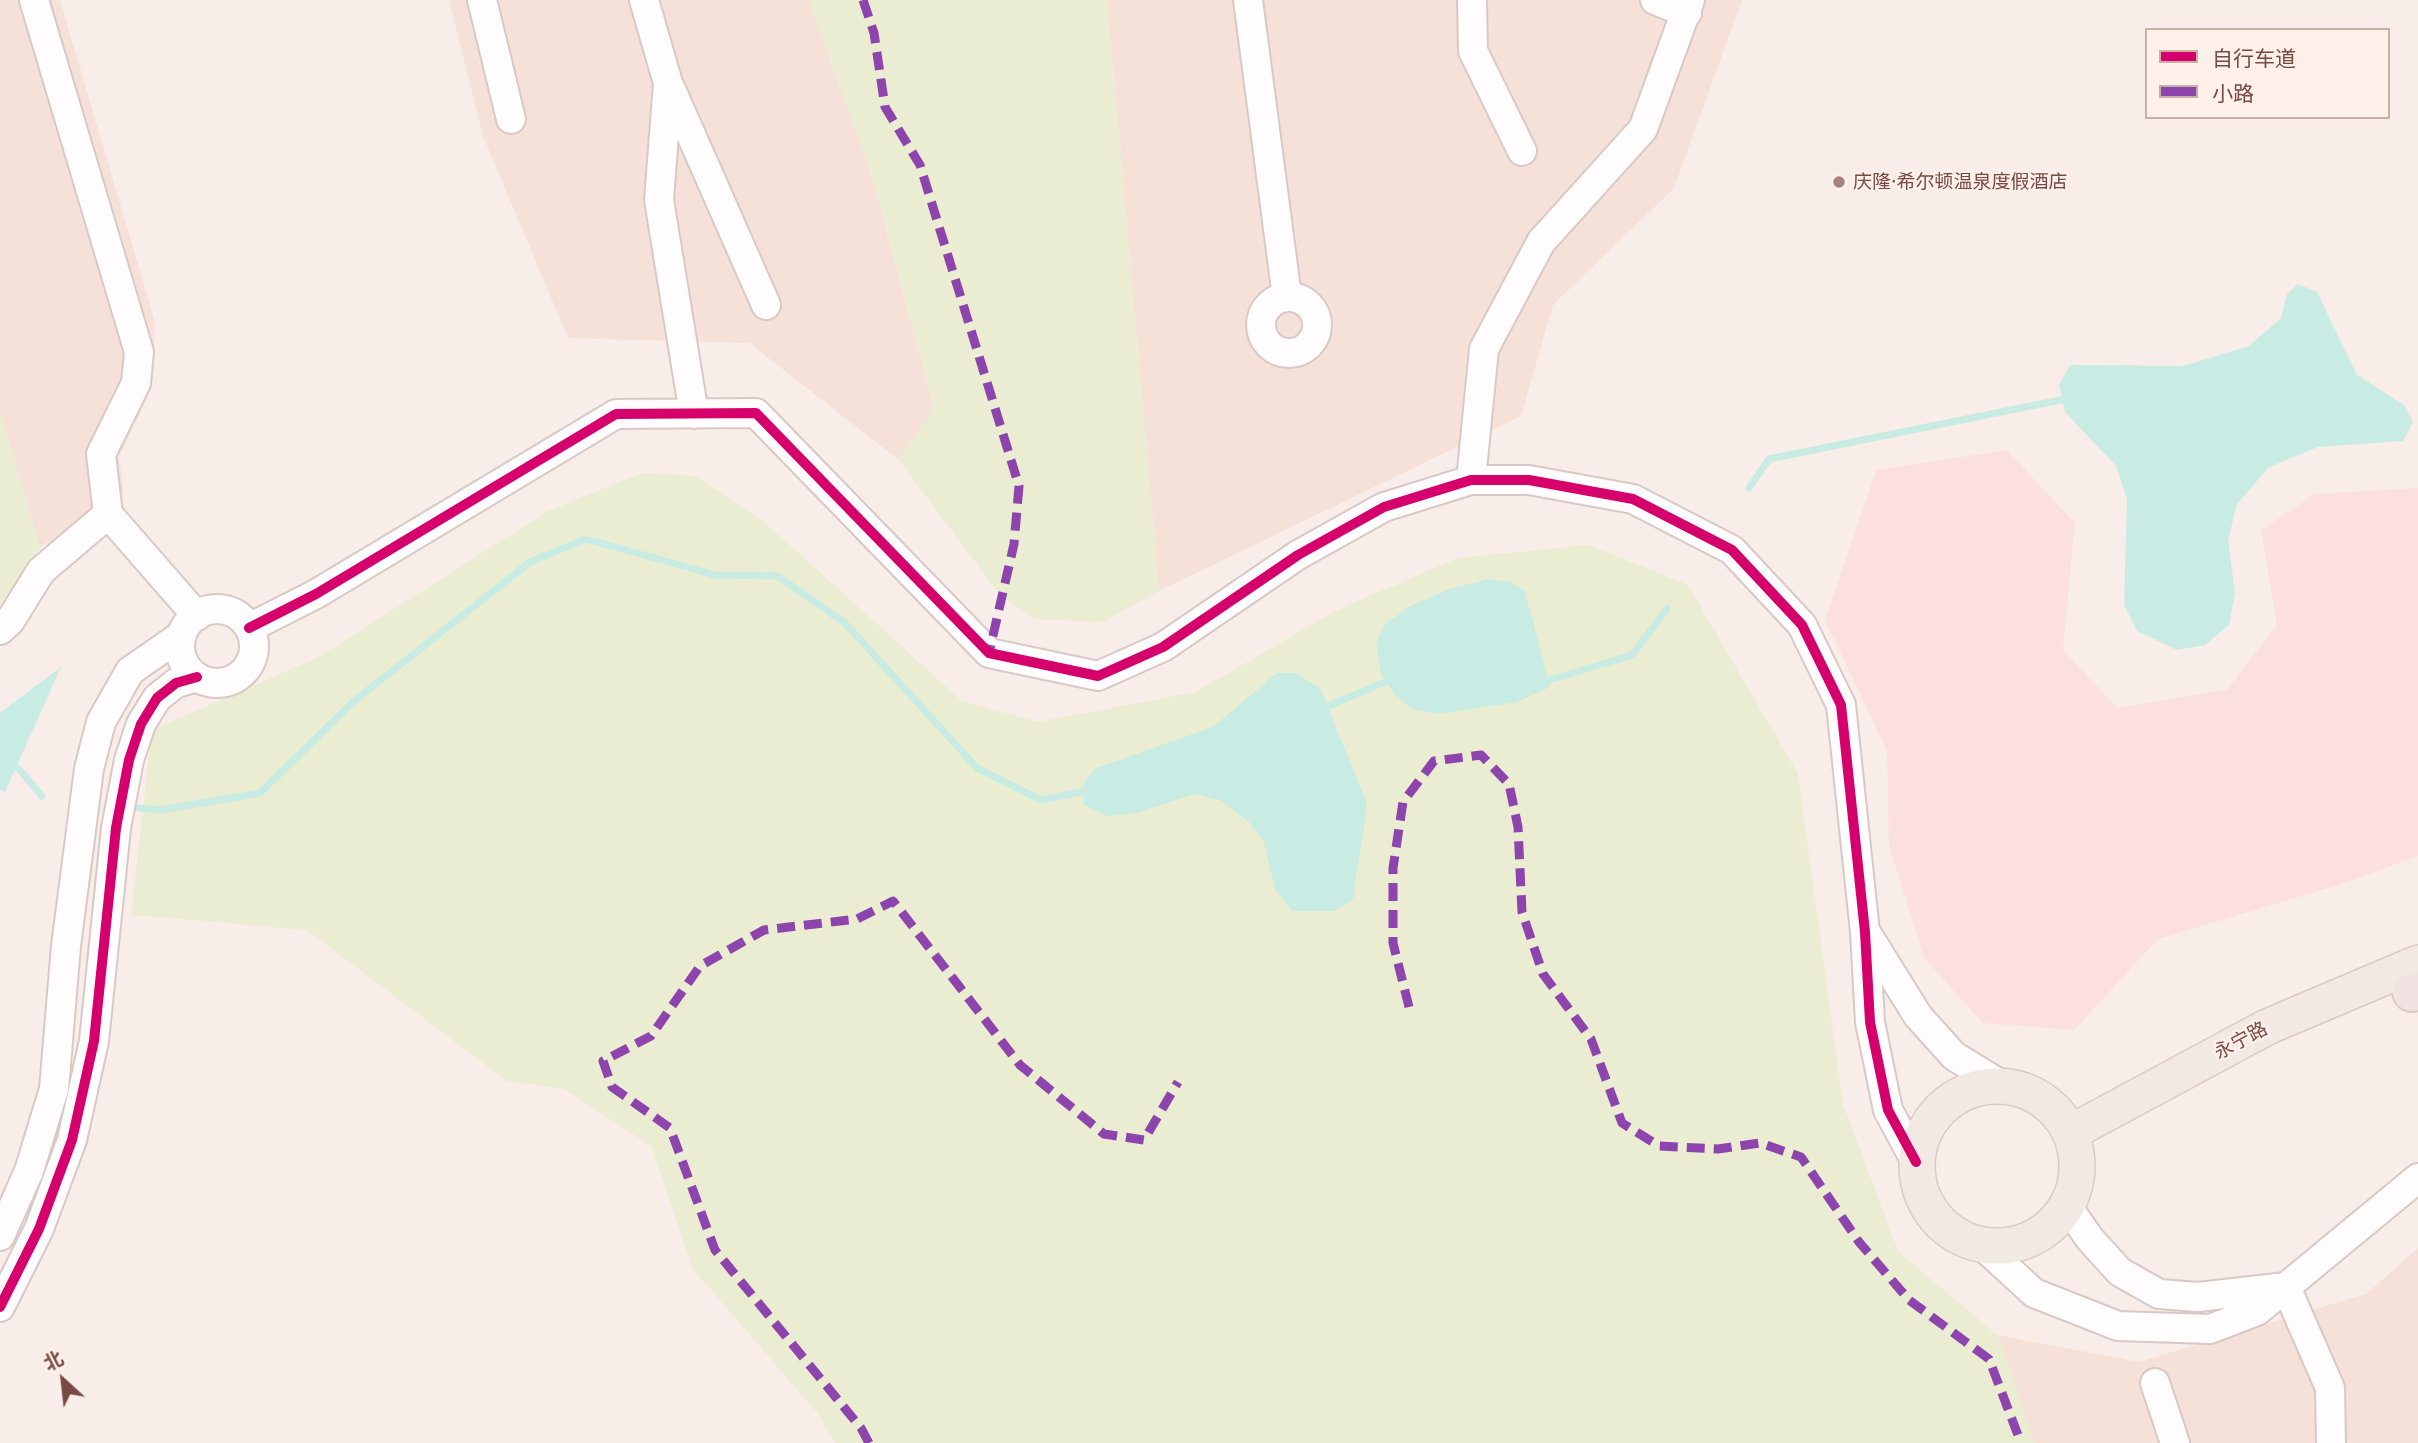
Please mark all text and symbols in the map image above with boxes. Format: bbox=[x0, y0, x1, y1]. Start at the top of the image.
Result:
legend bbox=[2145, 28, 2390, 119]
text: 自行车道 bbox=[2212, 46, 2296, 71]
text: 小路 bbox=[2212, 81, 2254, 106]
place label: 庆隆·希尔顿温泉度假酒店 bbox=[1853, 171, 2067, 193]
marker: 庆隆·希尔顿温泉度假酒店 bbox=[1831, 174, 1847, 190]
street label: 永宁路 bbox=[2210, 1018, 2272, 1064]
north arrow bbox=[28, 1345, 98, 1415]
text: 北 bbox=[40, 1346, 67, 1375]

